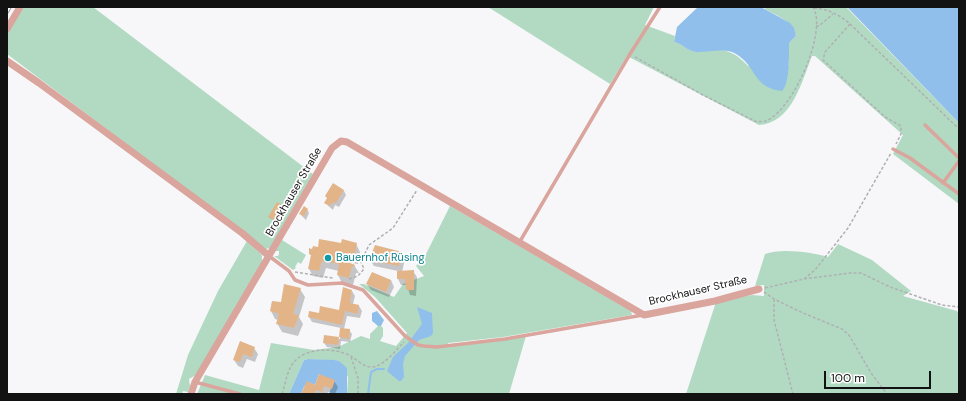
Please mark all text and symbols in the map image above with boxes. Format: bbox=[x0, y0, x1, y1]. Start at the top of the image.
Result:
street label: Brockhauser Straße bbox=[263, 145, 325, 239]
place label: Bauernhof Rüsing bbox=[336, 251, 425, 265]
marker: Bauernhof Rüsing bbox=[323, 253, 333, 263]
street label: Brockhauser Straße bbox=[648, 273, 748, 309]
scale bar bbox=[826, 363, 933, 389]
text: 100 m bbox=[831, 370, 865, 386]

